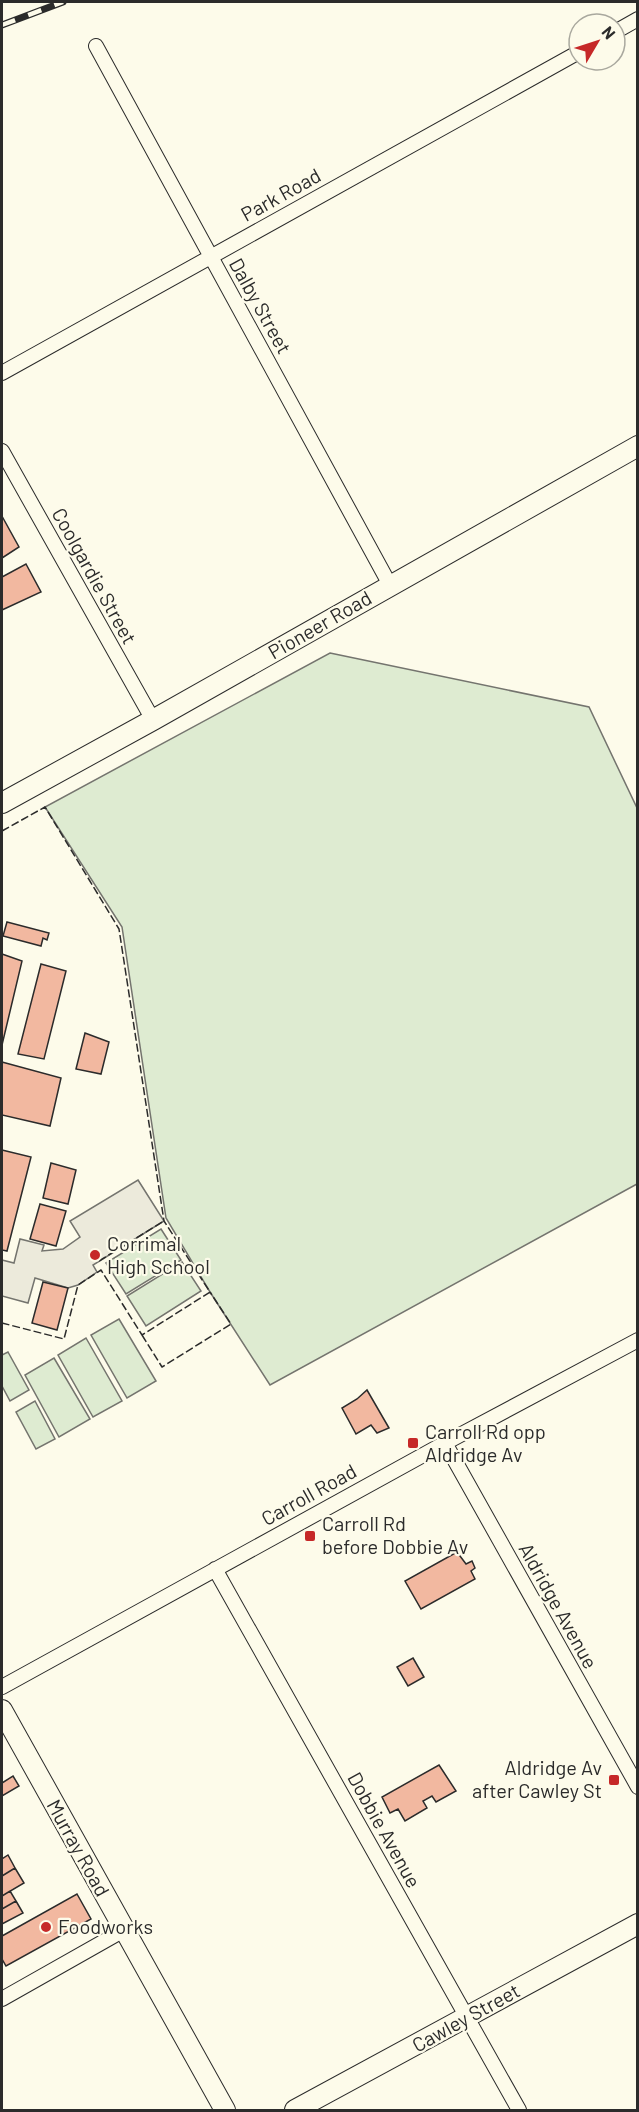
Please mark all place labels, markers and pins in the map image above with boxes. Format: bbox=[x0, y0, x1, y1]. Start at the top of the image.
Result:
place label: Corrimal High School bbox=[107, 1231, 210, 1278]
marker: Corrimal High School bbox=[88, 1248, 102, 1262]
place label: Carroll Rd opp Aldridge Av bbox=[425, 1419, 546, 1466]
marker: Carroll Rd opp Aldridge Av bbox=[406, 1436, 420, 1450]
place label: Carroll Rd before Dobbie Av bbox=[322, 1511, 468, 1558]
marker: Carroll Rd before Dobbie Av bbox=[303, 1529, 317, 1543]
place label: Aldridge Av after Cawley St bbox=[472, 1755, 602, 1802]
marker: Aldridge Av after Cawley St bbox=[607, 1773, 621, 1787]
place label: Foodworks bbox=[58, 1914, 153, 1938]
marker: Foodworks bbox=[39, 1920, 53, 1934]

